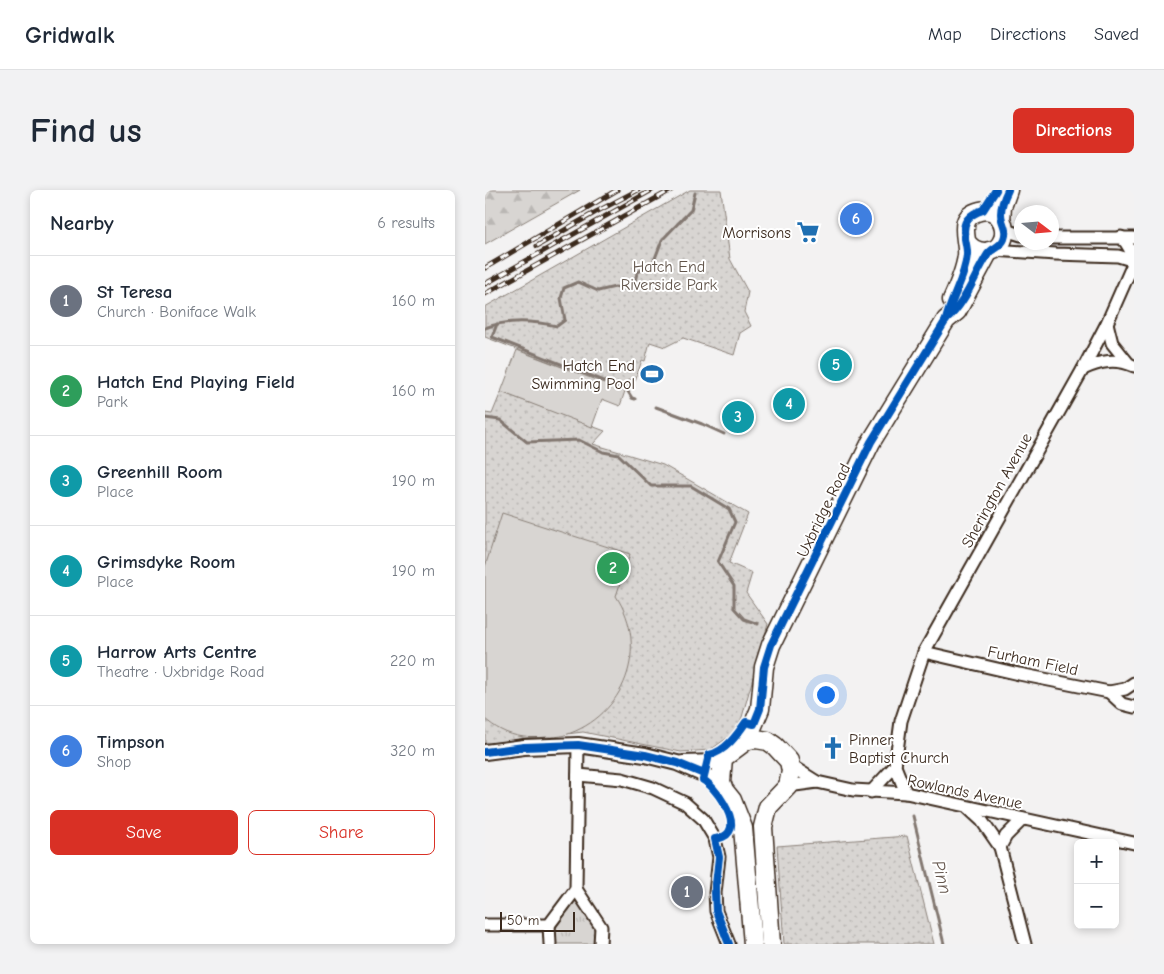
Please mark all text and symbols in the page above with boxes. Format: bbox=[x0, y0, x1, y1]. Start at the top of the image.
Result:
text: Gridwalk bbox=[25, 21, 114, 49]
text: Map bbox=[928, 24, 962, 45]
text: Directions bbox=[990, 24, 1066, 45]
text: Saved bbox=[1094, 24, 1139, 45]
button: Directions bbox=[1013, 108, 1134, 153]
text: Find us bbox=[30, 110, 142, 151]
pin: 6 bbox=[840, 200, 872, 238]
north arrow bbox=[1014, 205, 1059, 250]
text: Nearby bbox=[50, 211, 114, 235]
text: 6 results bbox=[377, 214, 435, 232]
supermarket icon: Morrisons bbox=[795, 219, 821, 245]
place label: Morrisons bbox=[722, 224, 791, 242]
park label: Hatch End Riverside Park bbox=[621, 258, 718, 294]
text: St Teresa bbox=[97, 281, 172, 303]
text: 1 bbox=[63, 292, 69, 310]
text: 160 m bbox=[392, 292, 435, 310]
text: Church · Boniface Walk bbox=[97, 303, 256, 321]
pin: 5 bbox=[820, 346, 852, 384]
place label: Hatch End Swimming Pool bbox=[531, 357, 635, 393]
sports icon: Hatch End Swimming Pool bbox=[639, 361, 665, 387]
text: Hatch End Playing Field bbox=[97, 371, 295, 393]
text: 2 bbox=[62, 382, 70, 400]
text: 160 m bbox=[392, 382, 435, 400]
pin: 4 bbox=[773, 385, 805, 423]
text: Park bbox=[97, 393, 128, 411]
pin: 3 bbox=[722, 398, 754, 436]
street label: Sherington Avenue bbox=[958, 430, 1036, 551]
text: Greenhill Room bbox=[97, 461, 223, 483]
street label: Uxbridge Road bbox=[793, 461, 854, 560]
text: 3 bbox=[62, 472, 70, 490]
text: 190 m bbox=[392, 472, 435, 490]
text: Place bbox=[97, 483, 133, 501]
pin: 2 bbox=[597, 549, 629, 587]
text: Grimsdyke Room bbox=[97, 551, 235, 573]
text: 4 bbox=[62, 562, 70, 580]
text: 190 m bbox=[392, 562, 435, 580]
text: Place bbox=[97, 573, 133, 591]
text: Harrow Arts Centre bbox=[97, 641, 257, 663]
street label: Furham Field bbox=[986, 643, 1080, 679]
text: 5 bbox=[62, 652, 70, 670]
text: 220 m bbox=[390, 652, 435, 670]
text: Theatre · Uxbridge Road bbox=[97, 663, 264, 681]
your location bbox=[813, 682, 839, 708]
text: Timpson bbox=[97, 731, 165, 753]
place label: Pinner Baptist Church bbox=[849, 731, 949, 767]
church icon: Pinner Baptist Church bbox=[820, 735, 846, 761]
text: 6 bbox=[62, 742, 70, 760]
text: 320 m bbox=[390, 742, 435, 760]
text: Shop bbox=[97, 753, 131, 771]
street label: Rowlands Avenue bbox=[906, 771, 1024, 813]
button: Save bbox=[50, 810, 238, 855]
button: Share bbox=[248, 810, 435, 855]
map controls bbox=[1074, 839, 1119, 929]
button: + bbox=[1074, 839, 1119, 884]
water label: Pinn bbox=[927, 858, 956, 896]
pin: 1 bbox=[671, 873, 703, 911]
button: − bbox=[1074, 884, 1119, 929]
scale bar bbox=[500, 909, 575, 932]
text: 50 m bbox=[507, 912, 539, 929]

